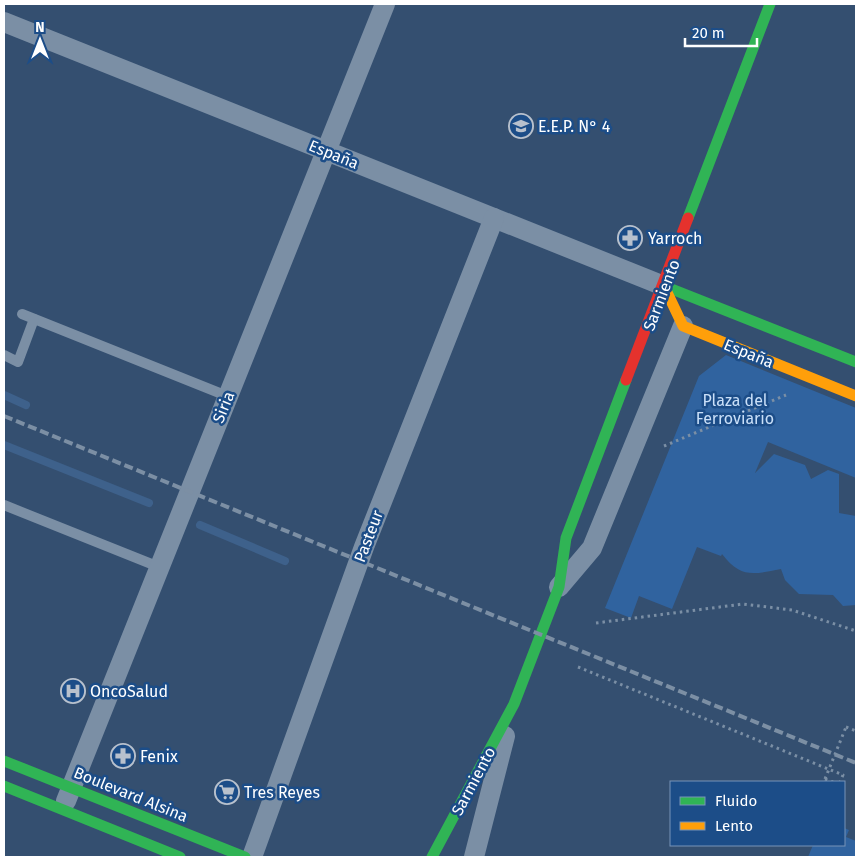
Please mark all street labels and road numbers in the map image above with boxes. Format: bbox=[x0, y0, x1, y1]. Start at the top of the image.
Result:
street label: España bbox=[306, 136, 362, 173]
street label: Sarmiento bbox=[639, 257, 684, 334]
street label: España bbox=[721, 335, 777, 372]
street label: Siria bbox=[209, 389, 238, 426]
street label: Pasteur bbox=[350, 507, 387, 565]
street label: Sarmiento bbox=[447, 744, 499, 819]
street label: Boulevard Alsina bbox=[71, 763, 191, 826]

